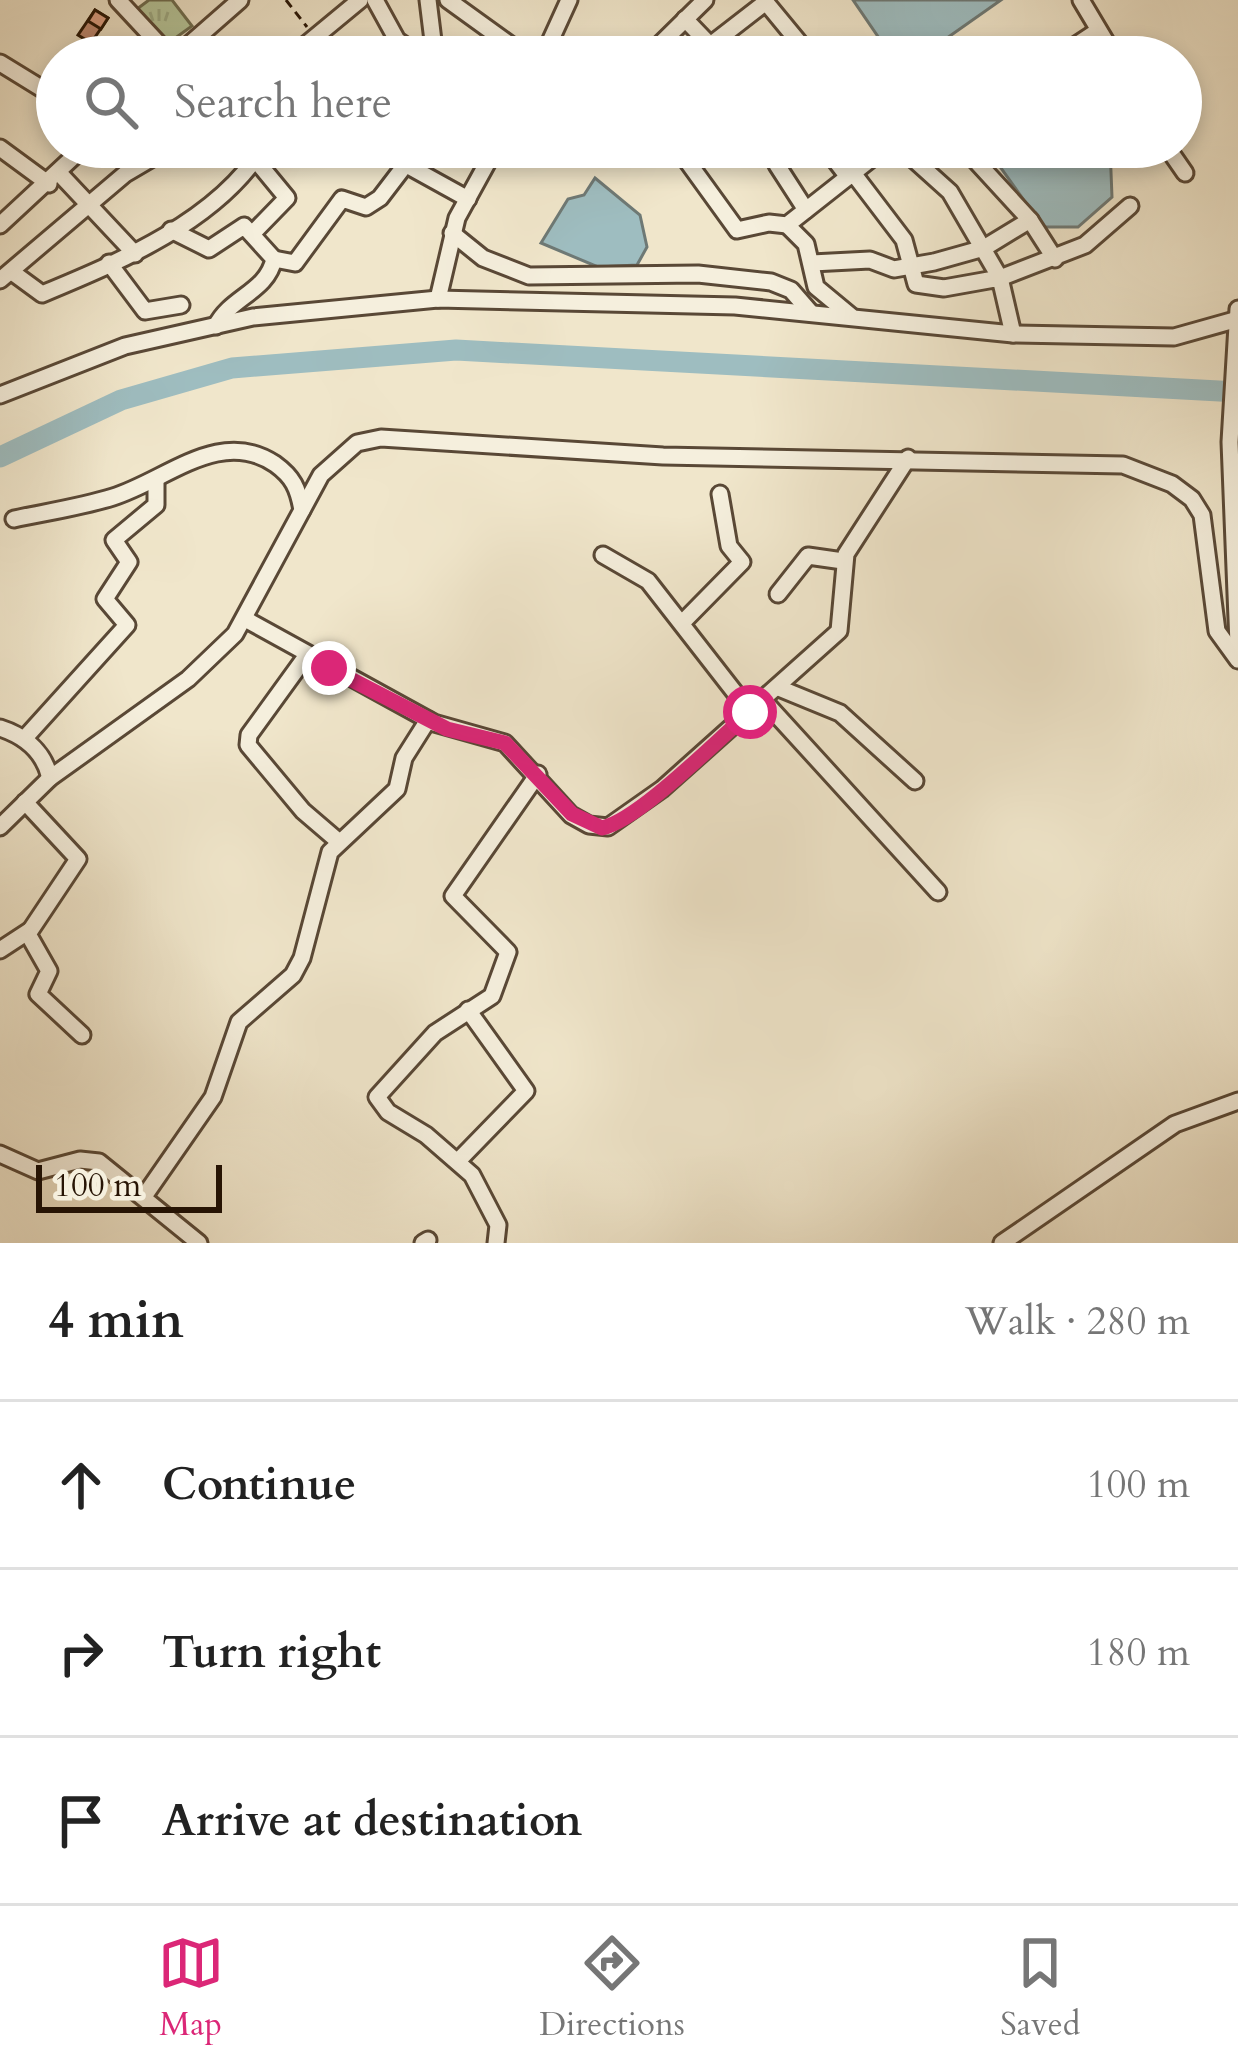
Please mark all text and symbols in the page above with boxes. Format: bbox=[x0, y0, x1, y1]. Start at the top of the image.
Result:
search box bbox=[36, 36, 1202, 168]
icon: search bbox=[78, 69, 144, 135]
text: Search here bbox=[174, 72, 392, 133]
route end bbox=[302, 641, 356, 695]
route start bbox=[723, 685, 777, 739]
scale bar bbox=[36, 1159, 222, 1212]
text: 100 m bbox=[54, 1163, 141, 1208]
text: 4 min bbox=[48, 1286, 184, 1356]
text: Walk · 280 m bbox=[965, 1295, 1190, 1348]
icon: ahead bbox=[48, 1452, 114, 1518]
text: Continue bbox=[162, 1454, 356, 1515]
text: 100 m bbox=[1087, 1458, 1190, 1511]
icon: right bbox=[48, 1620, 114, 1686]
text: Turn right bbox=[162, 1622, 381, 1683]
text: 180 m bbox=[1087, 1626, 1190, 1679]
icon: arrive bbox=[48, 1788, 114, 1854]
text: Arrive at destination bbox=[162, 1790, 582, 1851]
tab: Map bbox=[158, 1930, 224, 2047]
tab: Directions bbox=[539, 1930, 685, 2047]
tab: Saved bbox=[1000, 1930, 1080, 2047]

